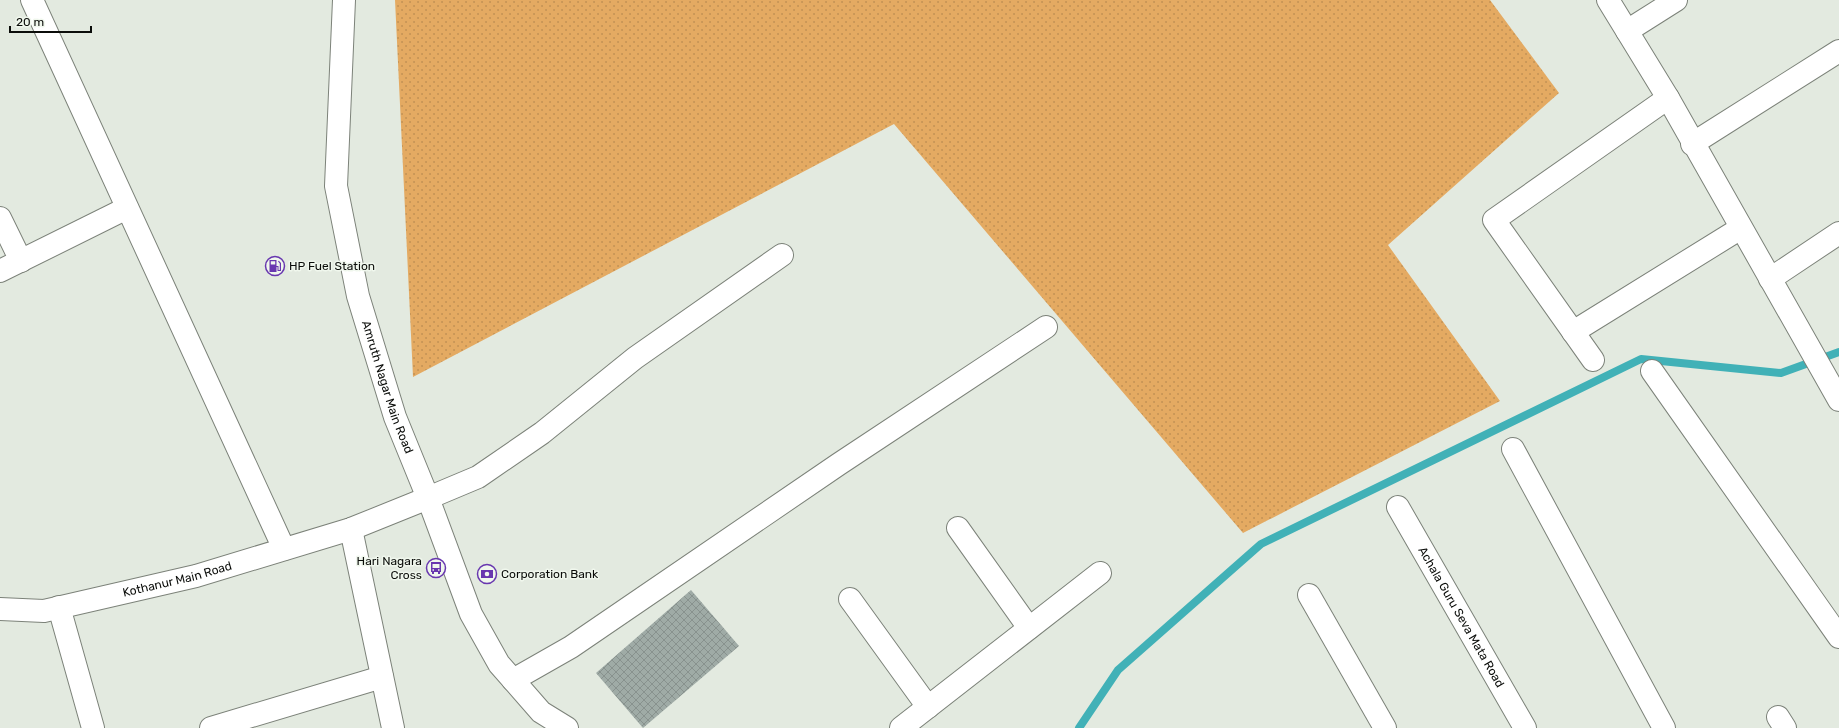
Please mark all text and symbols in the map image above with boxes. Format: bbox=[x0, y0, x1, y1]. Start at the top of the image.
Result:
scale bar bbox=[10, 8, 91, 34]
text: 20 m bbox=[16, 15, 44, 29]
fuel station icon: HP Fuel Station bbox=[264, 255, 286, 277]
place label: HP Fuel Station bbox=[289, 259, 375, 273]
street label: Amruth Nagar Main Road bbox=[359, 319, 416, 456]
street label: Achala Guru Seva Mata Road bbox=[1415, 544, 1507, 690]
place label: Hari Nagara Cross bbox=[357, 554, 422, 582]
bus stop icon: Hari Nagara Cross bbox=[425, 557, 447, 579]
street label: Kothanur Main Road bbox=[121, 559, 233, 600]
bank icon: Corporation Bank bbox=[476, 563, 498, 585]
place label: Corporation Bank bbox=[501, 567, 599, 581]

